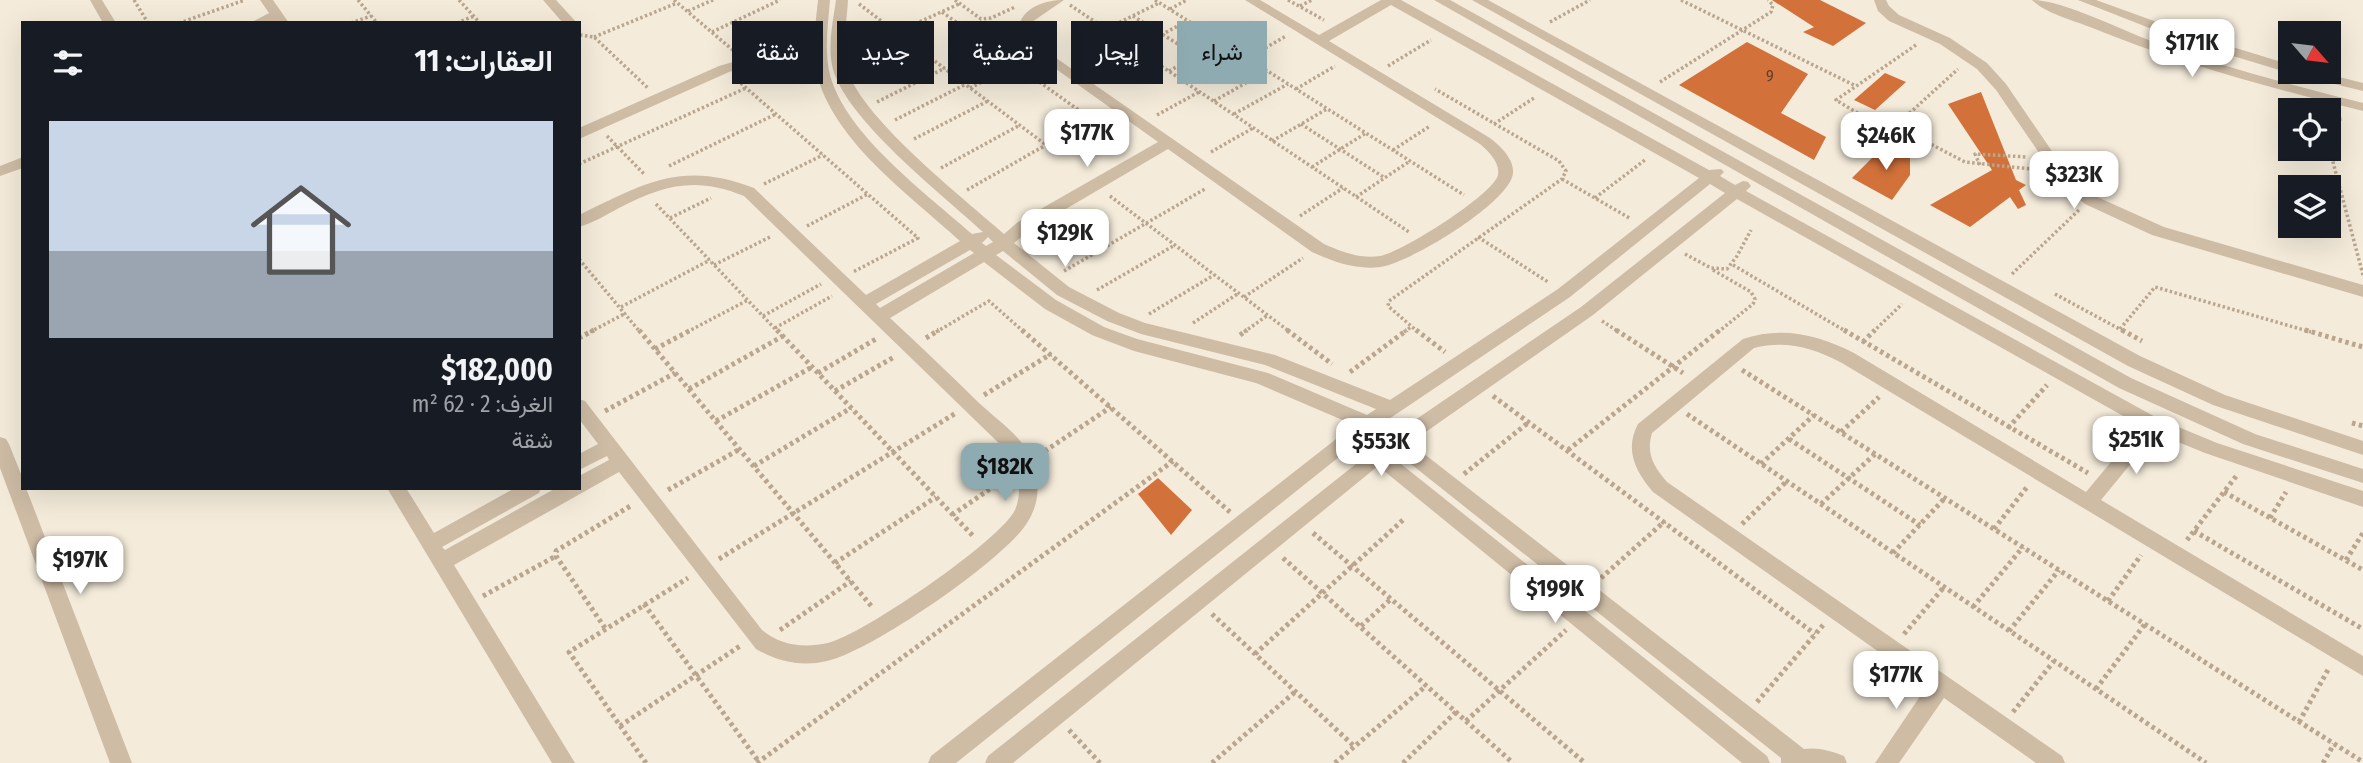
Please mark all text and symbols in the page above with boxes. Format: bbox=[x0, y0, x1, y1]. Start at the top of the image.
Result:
pin: $171K bbox=[2143, 20, 2241, 79]
chip: شقة bbox=[732, 21, 823, 84]
chip: جديد bbox=[837, 21, 934, 84]
chip: تصفية bbox=[948, 21, 1057, 84]
chip: إيجار bbox=[1071, 21, 1163, 84]
chip: شراء bbox=[1177, 21, 1267, 84]
north arrow bbox=[2278, 21, 2342, 84]
map controls bbox=[2278, 21, 2341, 238]
text: $171K bbox=[2165, 28, 2219, 56]
text: العقارات: 11 bbox=[414, 43, 553, 79]
icon: filters bbox=[49, 44, 87, 82]
house number: 9 bbox=[1766, 66, 1774, 85]
button: locate bbox=[2278, 98, 2341, 161]
pin: $177K bbox=[1038, 110, 1136, 169]
pin: $246K bbox=[1837, 113, 1935, 172]
text: $177K bbox=[1060, 118, 1114, 146]
text: $246K bbox=[1857, 121, 1915, 149]
pin: $323K bbox=[2025, 152, 2123, 211]
text: $323K bbox=[2045, 160, 2103, 188]
icon: home bbox=[238, 167, 364, 293]
button: layers bbox=[2278, 175, 2341, 238]
pin: $129K bbox=[1016, 210, 1114, 269]
text: $129K bbox=[1037, 218, 1093, 246]
text: $182,000 bbox=[441, 352, 553, 388]
text: الغرف: 2 · 62 m² bbox=[412, 390, 553, 418]
pin: $251K bbox=[2087, 416, 2185, 476]
pin: $553K bbox=[1332, 419, 1430, 478]
text: $251K bbox=[2108, 425, 2164, 453]
text: شقة bbox=[511, 426, 553, 454]
text: $553K bbox=[1352, 427, 1410, 455]
pin: $182K bbox=[956, 444, 1054, 503]
text: $182K bbox=[977, 452, 1033, 480]
pin: $197K bbox=[31, 536, 129, 596]
text: $197K bbox=[52, 545, 108, 573]
pin: $199K bbox=[1506, 566, 1604, 625]
text: $199K bbox=[1526, 574, 1584, 602]
pin: $177K bbox=[1847, 652, 1945, 711]
text: $177K bbox=[1869, 660, 1923, 688]

